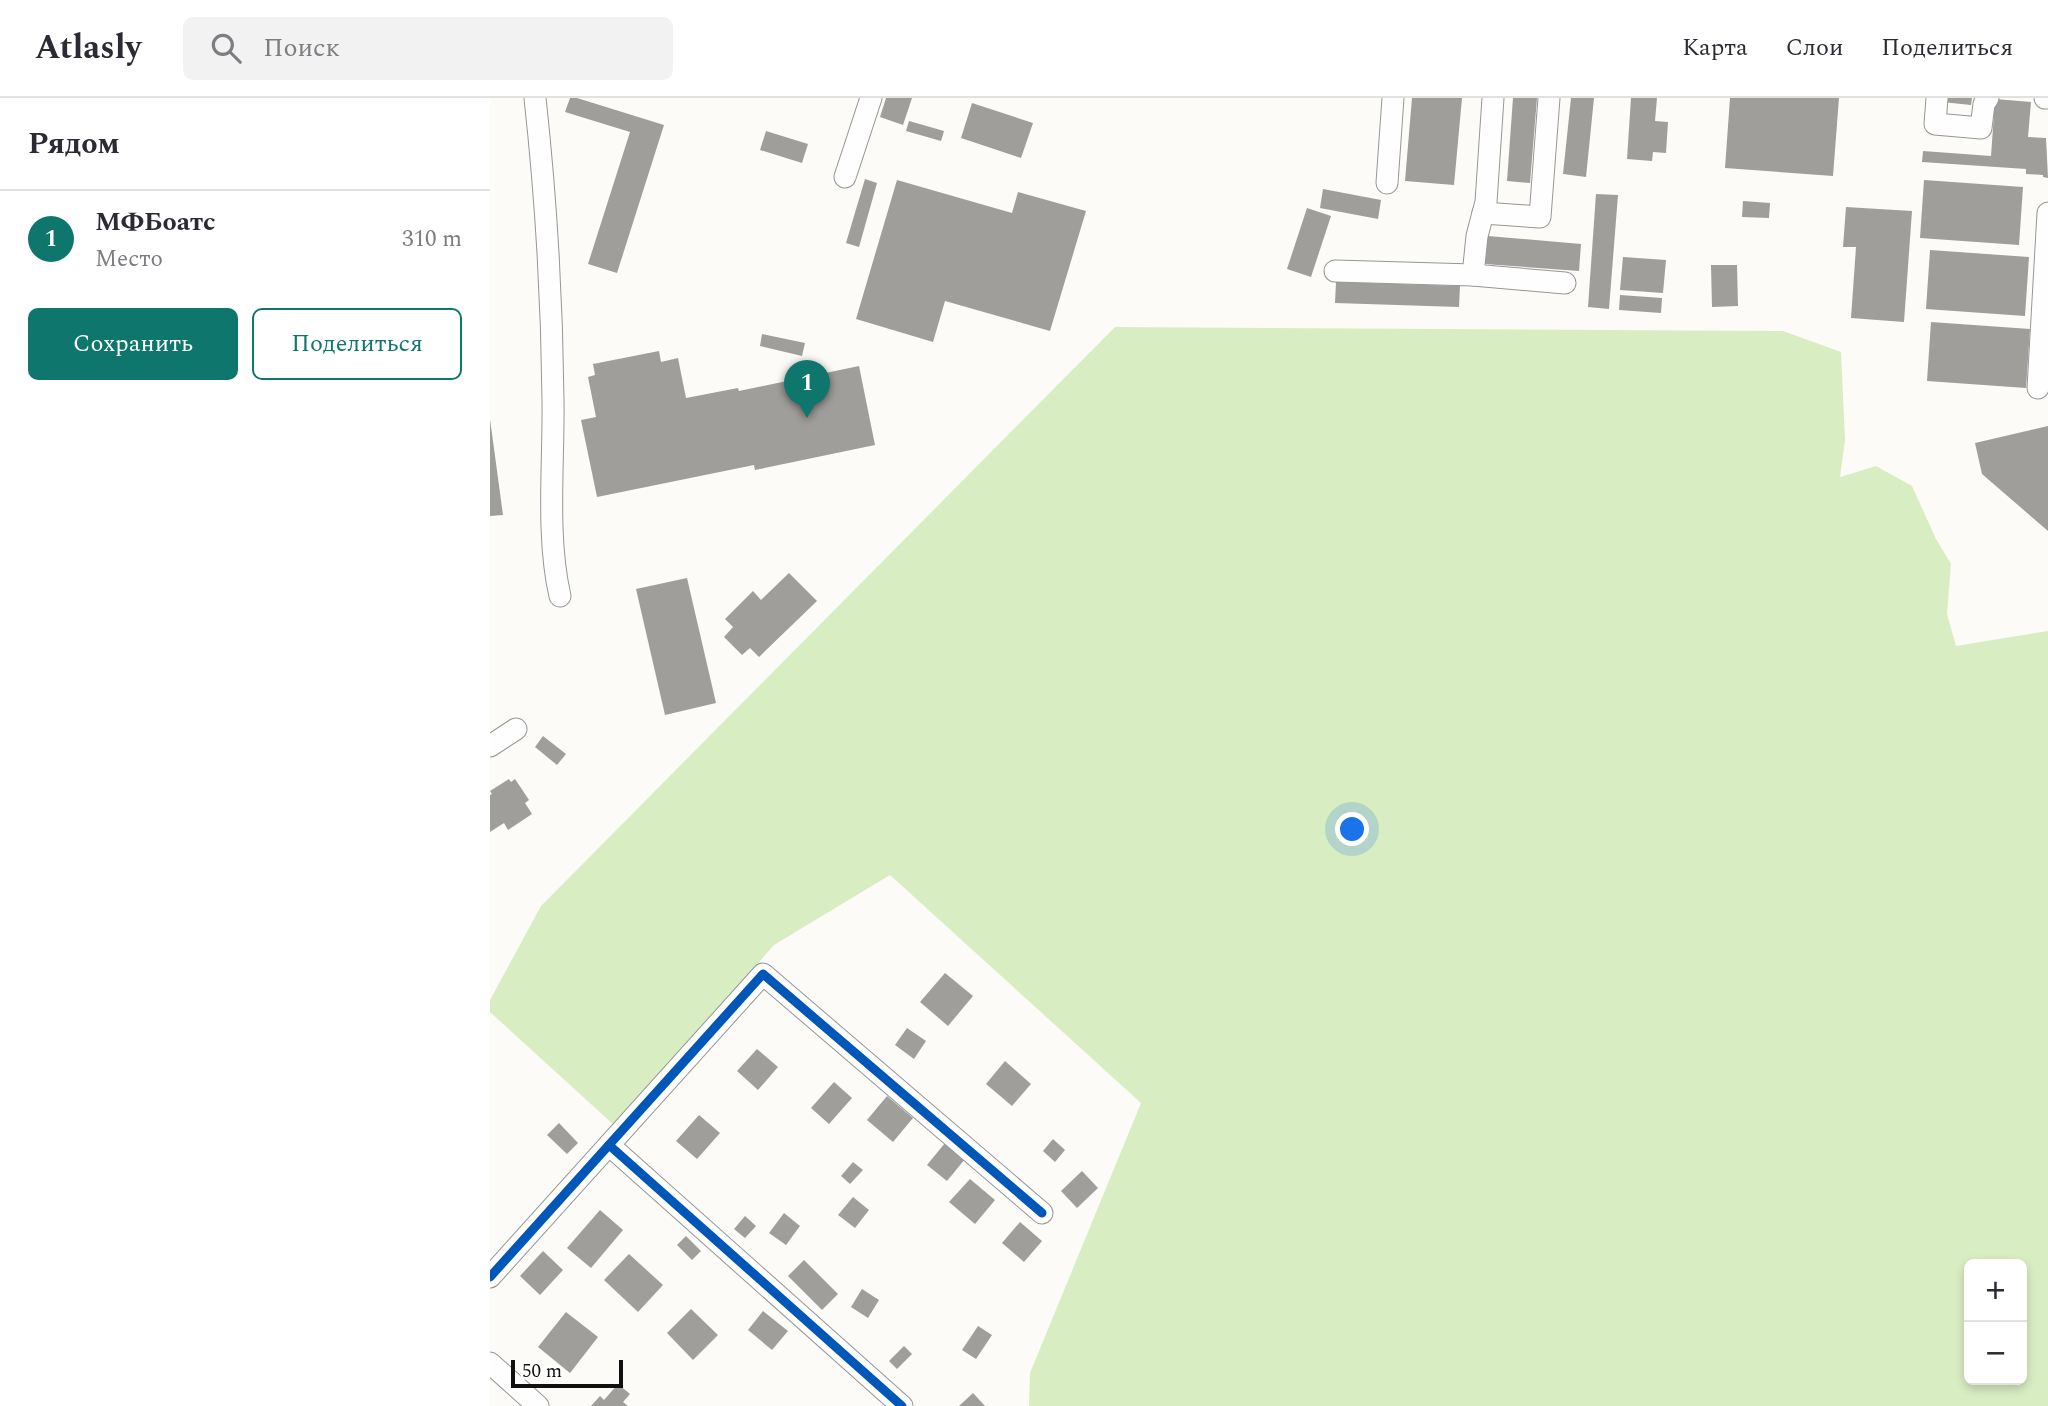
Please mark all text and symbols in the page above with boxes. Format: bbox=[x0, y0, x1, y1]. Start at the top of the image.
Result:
search box bbox=[183, 17, 673, 80]
text: Atlasly bbox=[35, 23, 141, 73]
text: Поиск bbox=[263, 28, 340, 68]
icon: search bbox=[207, 29, 245, 67]
text: Карта bbox=[1682, 30, 1748, 66]
text: Слои bbox=[1786, 30, 1843, 66]
text: Поделиться bbox=[1881, 30, 2013, 66]
text: Рядом bbox=[28, 121, 120, 167]
text: МФБоатс bbox=[95, 202, 216, 242]
text: 1 bbox=[45, 222, 57, 257]
text: 310 m bbox=[402, 222, 462, 257]
text: Место bbox=[95, 242, 163, 277]
button: Сохранить bbox=[28, 308, 238, 380]
button: Поделиться bbox=[252, 308, 462, 380]
pin: 1 bbox=[784, 360, 830, 418]
your location bbox=[1335, 812, 1369, 846]
map controls bbox=[1964, 1259, 2027, 1385]
button: + bbox=[1964, 1259, 2027, 1322]
button: − bbox=[1964, 1322, 2027, 1385]
scale bar bbox=[511, 1357, 623, 1389]
text: 50 m bbox=[522, 1357, 562, 1386]

